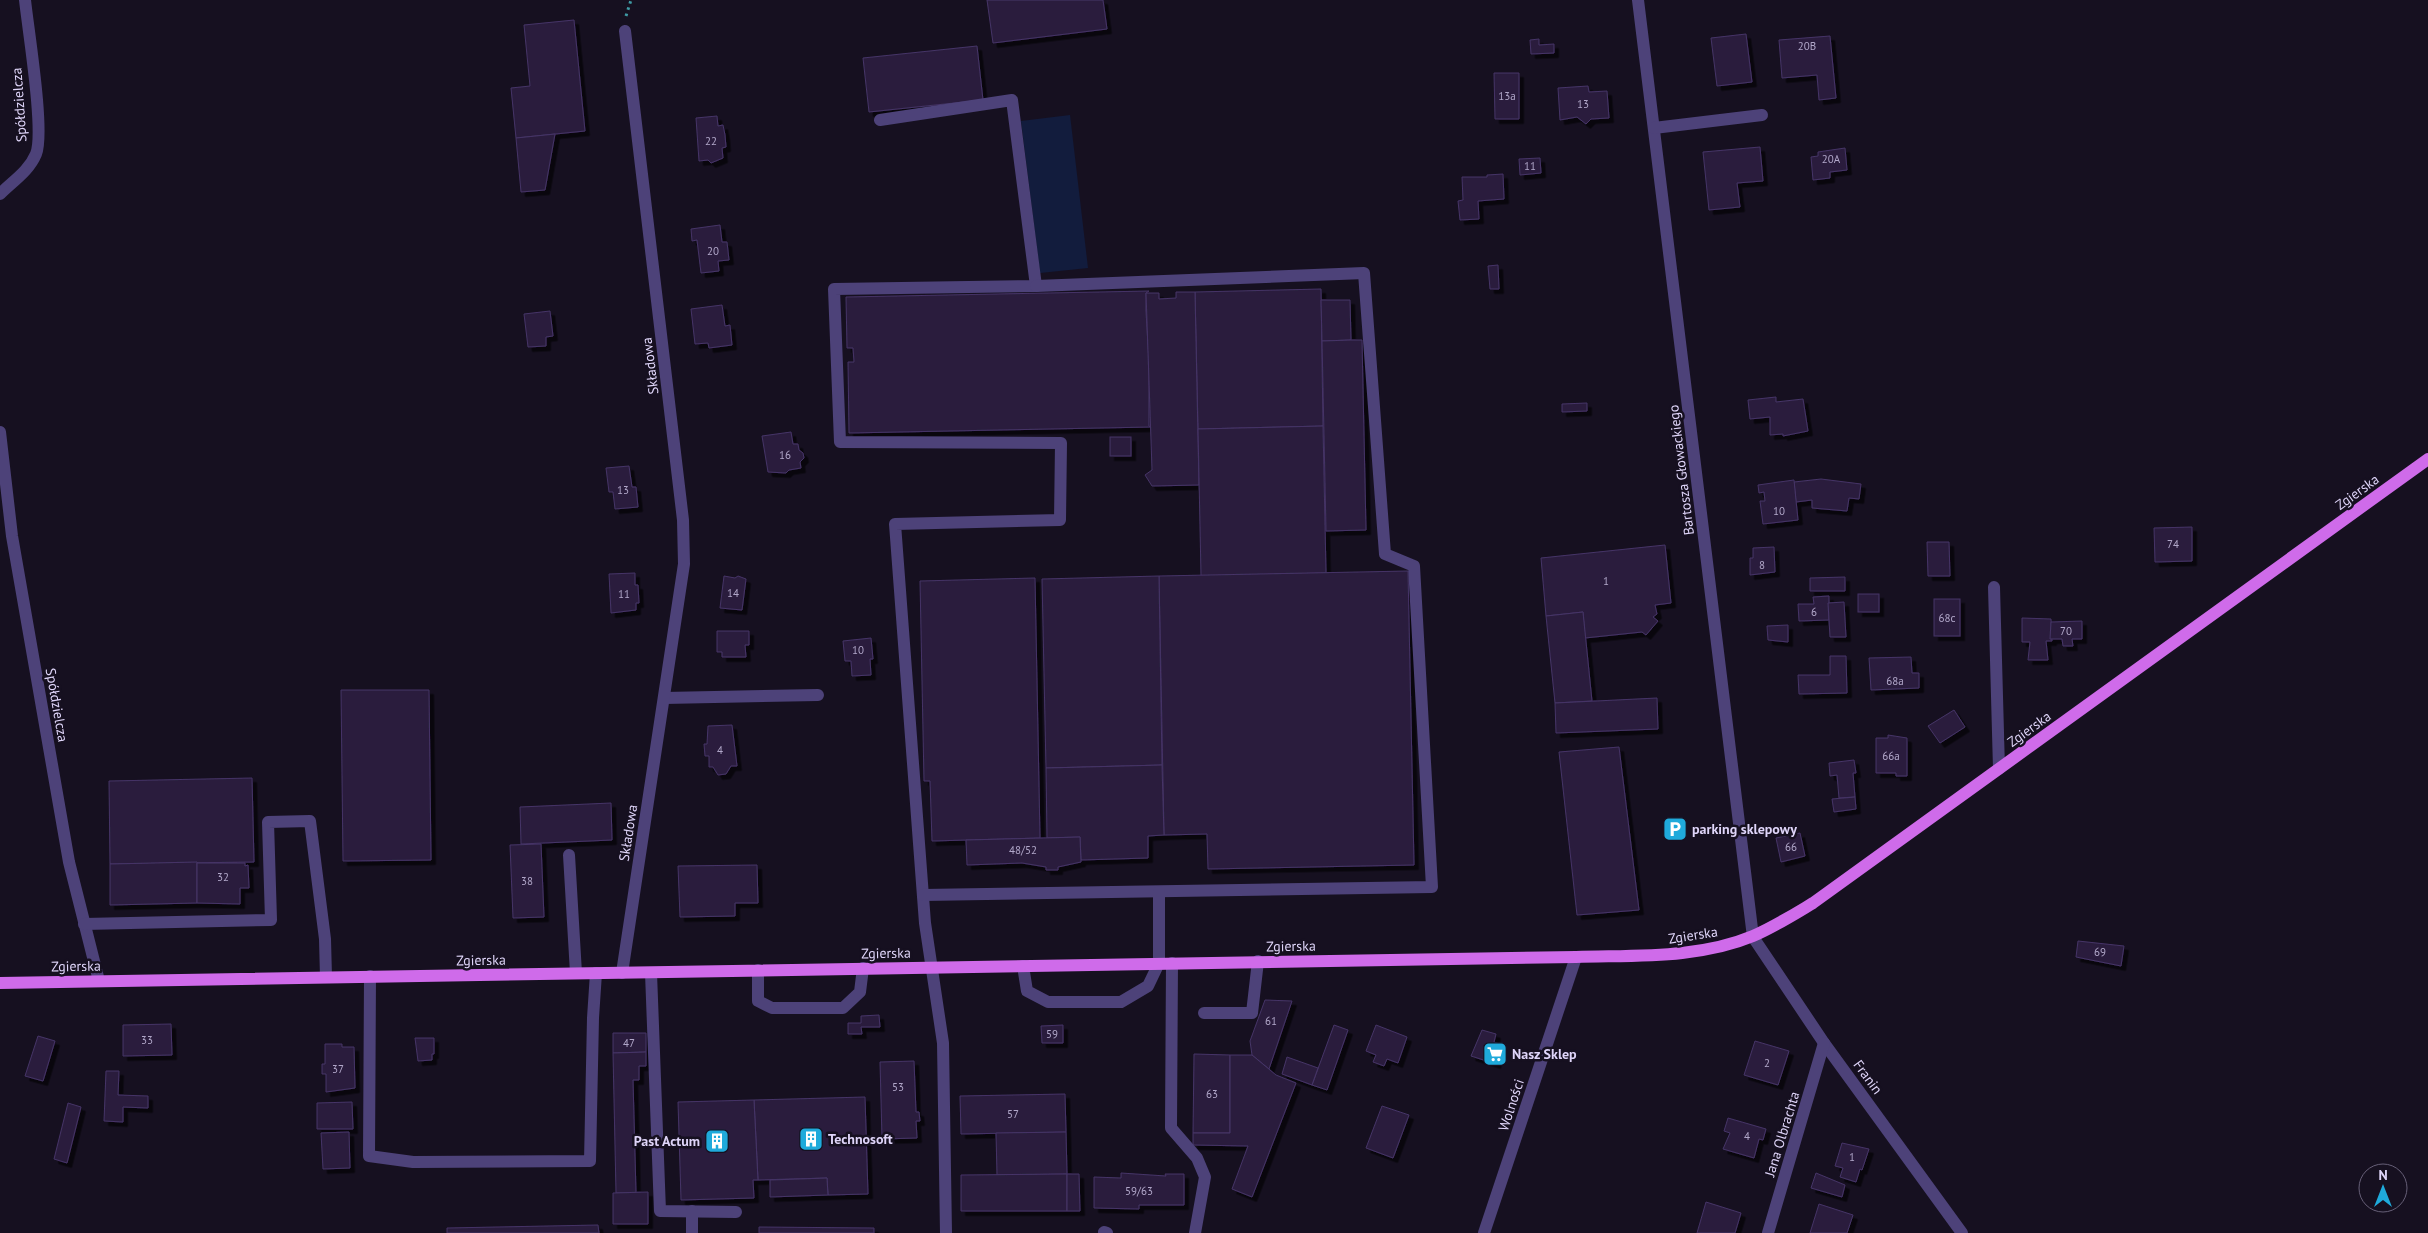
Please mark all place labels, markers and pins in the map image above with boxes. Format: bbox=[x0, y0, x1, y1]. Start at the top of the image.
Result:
parking icon: parking sklepowy bbox=[1662, 816, 1688, 842]
place label: parking sklepowy bbox=[1692, 820, 1797, 838]
supermarket icon: Nasz Sklep bbox=[1482, 1041, 1508, 1067]
place label: Nasz Sklep bbox=[1512, 1045, 1577, 1063]
building icon: Technosoft bbox=[798, 1126, 824, 1152]
building icon: Past Actum bbox=[704, 1128, 730, 1154]
place label: Technosoft bbox=[828, 1130, 893, 1148]
place label: Past Actum bbox=[634, 1132, 700, 1150]

